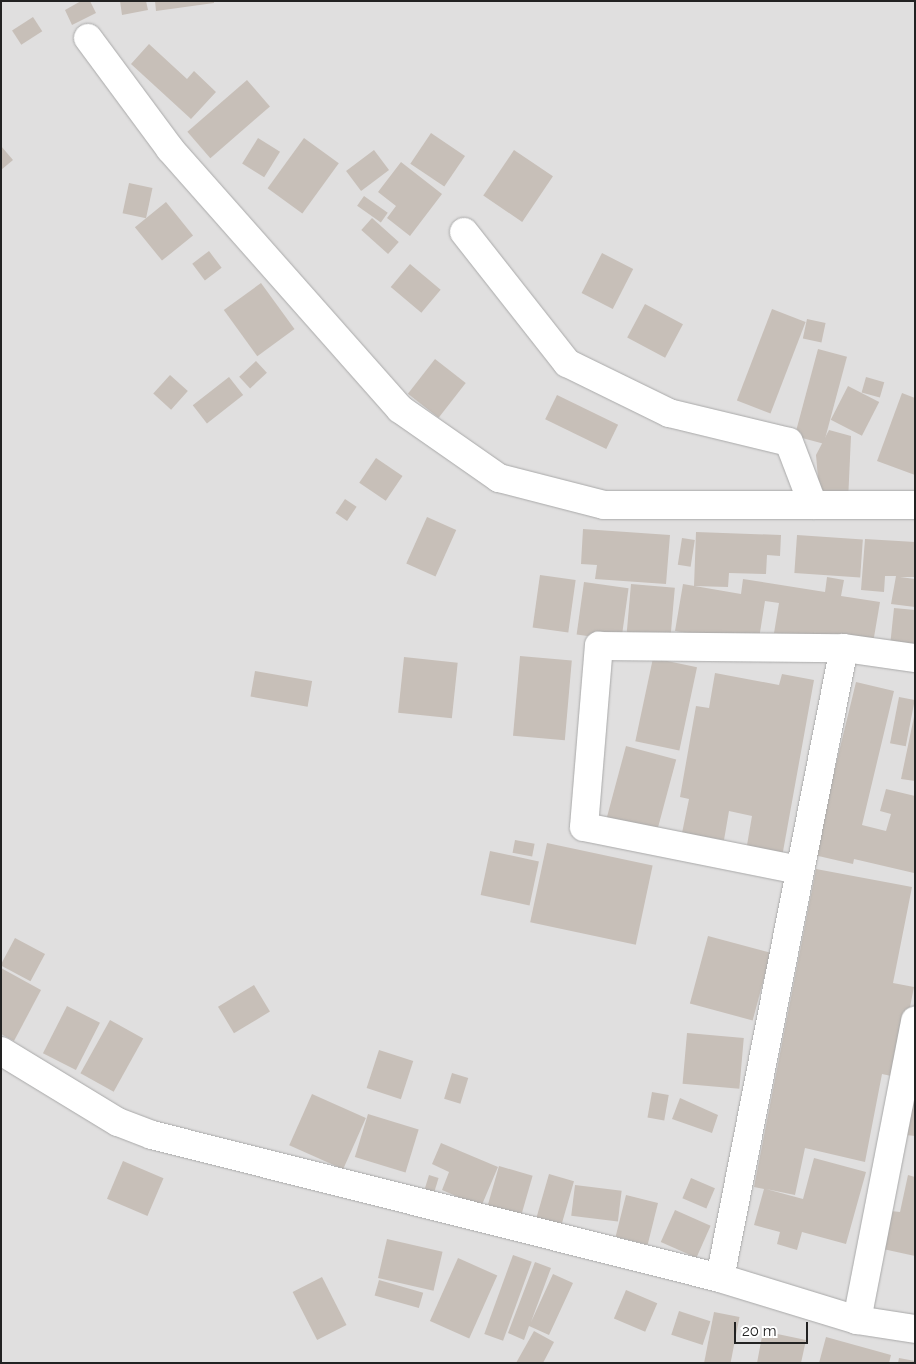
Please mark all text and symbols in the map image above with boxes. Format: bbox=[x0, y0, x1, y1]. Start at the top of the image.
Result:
scale bar bbox=[736, 1312, 810, 1344]
text: 20 m bbox=[742, 1322, 777, 1340]

